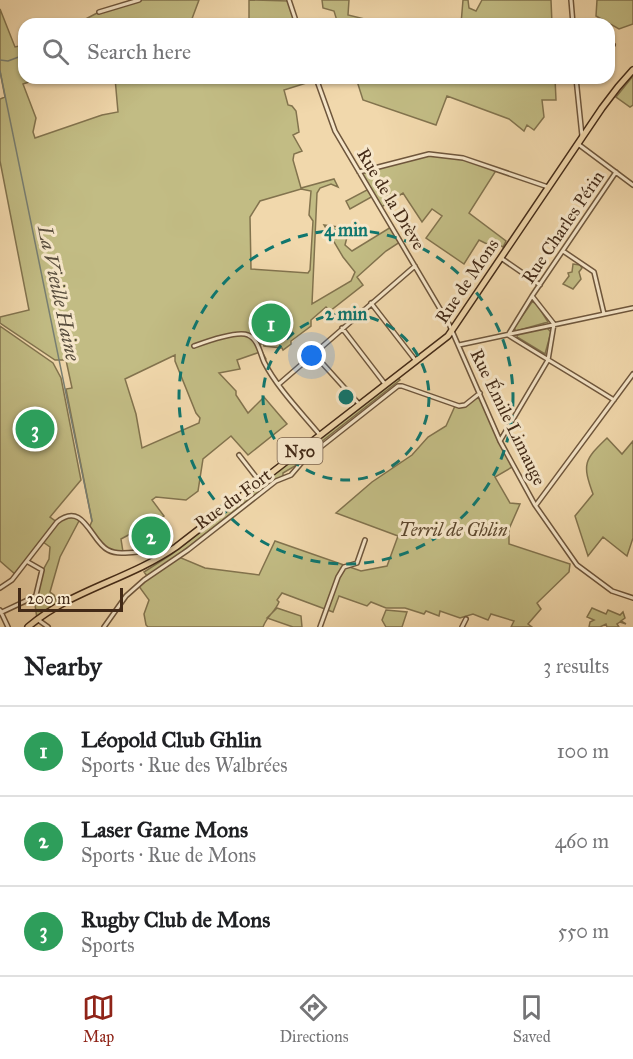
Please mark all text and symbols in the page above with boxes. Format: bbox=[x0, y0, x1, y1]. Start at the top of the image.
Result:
search box bbox=[18, 18, 615, 84]
icon: search bbox=[39, 35, 72, 68]
text: Search here bbox=[87, 38, 191, 65]
street label: Rue de la Drève bbox=[352, 144, 430, 254]
street label: Rue Charles Périn bbox=[517, 166, 609, 288]
text: 4 min bbox=[324, 219, 368, 242]
water label: La Vieille Haine bbox=[33, 222, 85, 363]
street label: Rue de Mons bbox=[431, 234, 503, 328]
pin: 1 bbox=[252, 300, 290, 346]
text: 2 min bbox=[325, 303, 368, 325]
your location bbox=[297, 341, 326, 370]
street label: Rue Émile Limauge bbox=[465, 344, 552, 489]
centre of rings bbox=[336, 387, 356, 407]
pin: 3 bbox=[15, 406, 54, 452]
road number: N50 bbox=[278, 438, 322, 464]
street label: Rue du Fort bbox=[190, 463, 276, 534]
pin: 2 bbox=[132, 514, 170, 558]
park label: Terril de Ghlin bbox=[399, 519, 508, 541]
scale bar bbox=[18, 585, 123, 612]
text: 200 m bbox=[27, 589, 70, 608]
text: Nearby bbox=[24, 650, 102, 682]
text: 3 results bbox=[543, 654, 609, 678]
text: Léopold Club Ghlin bbox=[81, 726, 262, 753]
text: 1 bbox=[40, 739, 47, 763]
text: 100 m bbox=[557, 739, 609, 763]
text: Sports · Rue des Walbrées bbox=[81, 753, 288, 777]
text: Laser Game Mons bbox=[81, 816, 248, 843]
text: 2 bbox=[39, 829, 48, 853]
text: 460 m bbox=[555, 829, 609, 853]
text: Sports · Rue de Mons bbox=[81, 843, 256, 867]
text: Rugby Club de Mons bbox=[81, 906, 270, 933]
text: 3 bbox=[40, 919, 48, 943]
text: 550 m bbox=[558, 919, 609, 943]
text: Sports bbox=[81, 933, 135, 957]
tab: Map bbox=[82, 991, 115, 1046]
tab: Directions bbox=[279, 991, 348, 1046]
tab: Saved bbox=[513, 991, 551, 1046]

